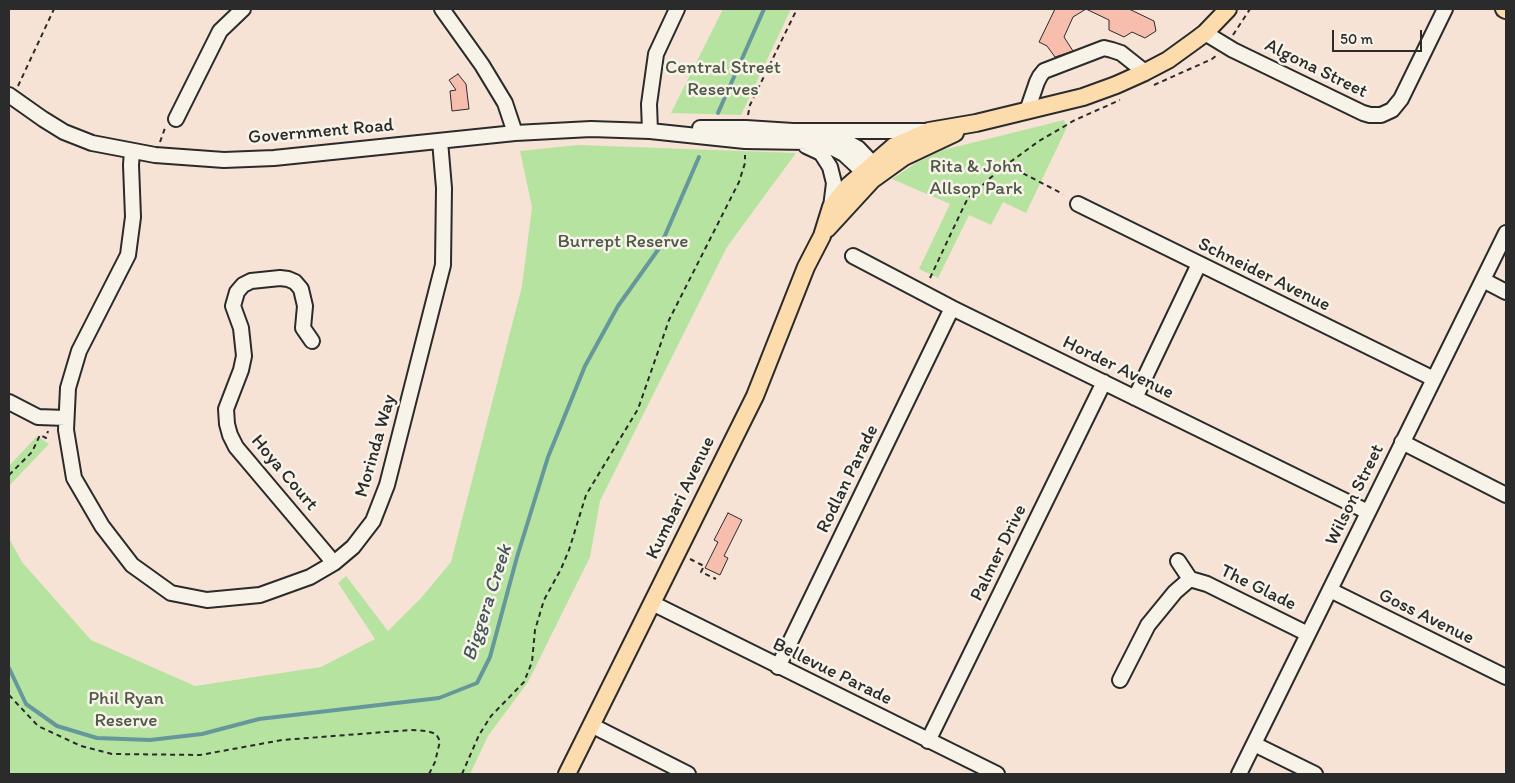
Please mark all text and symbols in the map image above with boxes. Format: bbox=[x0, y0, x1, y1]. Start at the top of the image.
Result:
scale bar bbox=[1335, 20, 1425, 52]
text: 50 m bbox=[1340, 30, 1373, 48]
street label: Algona Street bbox=[1261, 34, 1371, 104]
park label: Central Street Reserves bbox=[665, 57, 781, 101]
street label: Government Road bbox=[247, 114, 395, 150]
park label: Rita & John Allsop Park bbox=[930, 156, 1022, 200]
park label: Burrept Reserve bbox=[557, 231, 689, 253]
street label: Schneider Avenue bbox=[1194, 233, 1334, 317]
street label: Horder Avenue bbox=[1059, 331, 1177, 405]
street label: Morinda Way bbox=[350, 392, 402, 500]
street label: Rodlan Parade bbox=[812, 421, 884, 537]
street label: Hoya Court bbox=[246, 430, 322, 516]
street label: Kumbari Avenue bbox=[641, 433, 721, 563]
street label: Wilson Street bbox=[1321, 441, 1389, 549]
street label: Palmer Drive bbox=[966, 501, 1032, 605]
water label: Biggera Creek bbox=[458, 542, 518, 664]
street label: The Glade bbox=[1216, 560, 1300, 616]
street label: Goss Avenue bbox=[1375, 584, 1477, 650]
street label: Bellevue Parade bbox=[769, 633, 895, 711]
park label: Phil Ryan Reserve bbox=[88, 688, 164, 732]

